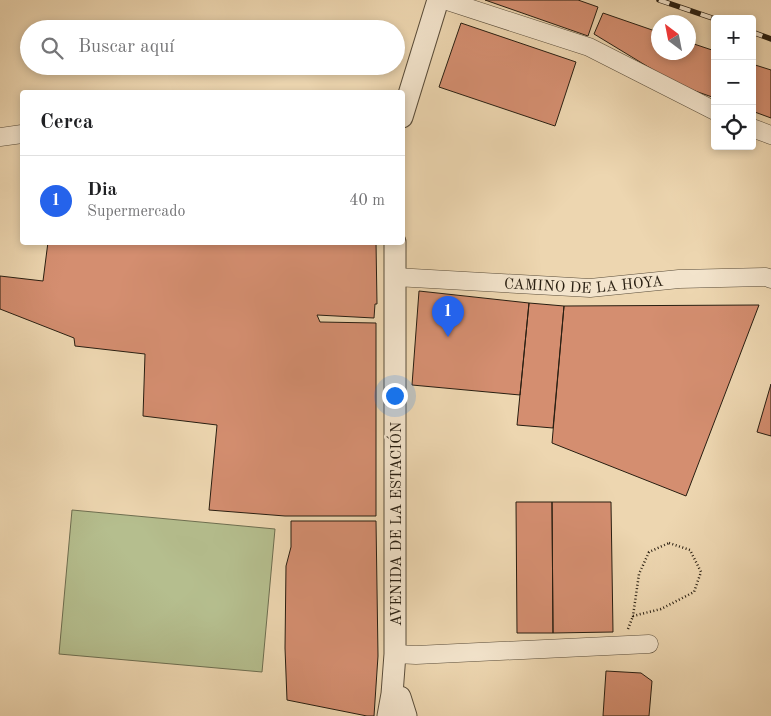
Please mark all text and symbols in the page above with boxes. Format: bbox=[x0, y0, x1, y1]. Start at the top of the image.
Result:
north arrow bbox=[651, 15, 696, 60]
map controls bbox=[711, 15, 756, 150]
button: + bbox=[711, 15, 756, 60]
search box bbox=[20, 20, 405, 75]
icon: search bbox=[38, 34, 66, 62]
text: Buscar aquí bbox=[78, 38, 174, 57]
button: − bbox=[711, 60, 756, 105]
button: locate bbox=[711, 105, 756, 150]
text: Cerca bbox=[40, 112, 93, 133]
text: Dia bbox=[87, 181, 117, 200]
text: 1 bbox=[51, 193, 61, 209]
text: 40 m bbox=[349, 193, 385, 209]
text: Supermercado bbox=[87, 204, 185, 220]
street label: CAMINO DE LA HOYA bbox=[504, 275, 665, 297]
pin: 1 bbox=[432, 296, 464, 337]
your location bbox=[382, 383, 408, 409]
street label: AVENIDA DE LA ESTACIÓN bbox=[386, 421, 405, 626]

